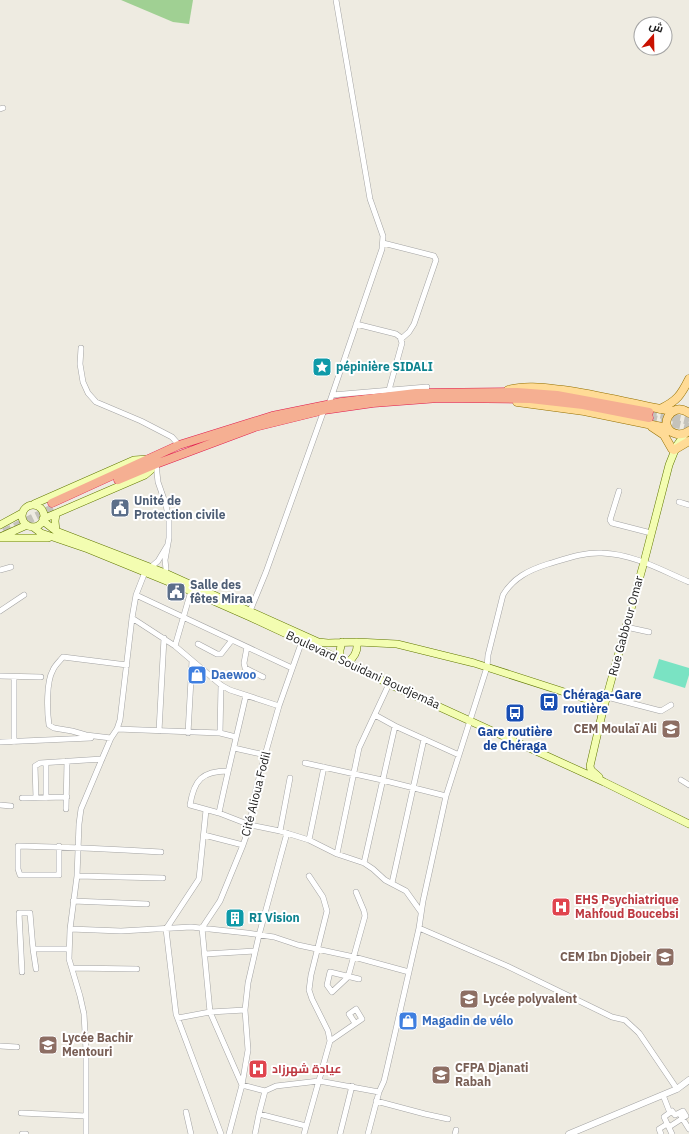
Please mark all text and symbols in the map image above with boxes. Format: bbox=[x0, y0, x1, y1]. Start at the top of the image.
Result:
north arrow bbox=[633, 16, 673, 56]
text: ش bbox=[647, 18, 665, 36]
place icon: pépinière SIDALI bbox=[311, 356, 333, 378]
place label: pépinière SIDALI bbox=[336, 359, 433, 374]
place label: Unité de Protection civile bbox=[134, 493, 226, 522]
public building icon: Unité de Protection civile bbox=[109, 497, 131, 519]
street label: Rue Gabbour Omar bbox=[605, 574, 646, 678]
place label: Salle des fêtes Miraa bbox=[190, 577, 253, 606]
public building icon: Salle des fêtes Miraa bbox=[165, 581, 187, 603]
street label: Boulevard Souidani Boudjemâa bbox=[284, 627, 443, 712]
shop icon: Daewoo bbox=[186, 664, 208, 686]
place label: Daewoo bbox=[211, 667, 257, 682]
place label: Chéraga-Gare routière bbox=[563, 687, 642, 716]
bus stop icon: Chéraga-Gare routière bbox=[538, 691, 560, 713]
bus stop icon: Gare routière de Chéraga bbox=[504, 702, 526, 724]
school or university icon: CEM Moulaï Ali bbox=[660, 718, 682, 740]
place label: CEM Moulaï Ali bbox=[573, 721, 657, 736]
place label: Gare routière de Chéraga bbox=[478, 724, 553, 753]
street label: Cité Alioua Fodil bbox=[238, 750, 273, 838]
place label: EHS Psychiatrique Mahfoud Boucebsi bbox=[575, 892, 679, 921]
hospital icon: EHS Psychiatrique Mahfoud Boucebsi bbox=[550, 896, 572, 918]
building icon: RI Vision bbox=[224, 907, 246, 929]
place label: RI Vision bbox=[249, 910, 300, 925]
school or university icon: CEM Ibn Djobeir bbox=[654, 946, 676, 968]
place label: CEM Ibn Djobeir bbox=[560, 949, 651, 964]
school or university icon: Lycée polyvalent bbox=[458, 988, 480, 1010]
place label: Lycée polyvalent bbox=[483, 991, 577, 1006]
shop icon: Magadin de vélo bbox=[397, 1010, 419, 1032]
place label: Magadin de vélo bbox=[422, 1013, 513, 1028]
place label: Lycée Bachir Mentouri bbox=[62, 1030, 133, 1059]
school or university icon: Lycée Bachir Mentouri bbox=[37, 1034, 59, 1056]
hospital icon: عيادة شهرزاد bbox=[247, 1058, 269, 1080]
place label: CFPA Djanati Rabah bbox=[455, 1060, 528, 1089]
place label: عيادة شهرزاد bbox=[272, 1061, 341, 1077]
school or university icon: CFPA Djanati Rabah bbox=[430, 1064, 452, 1086]

